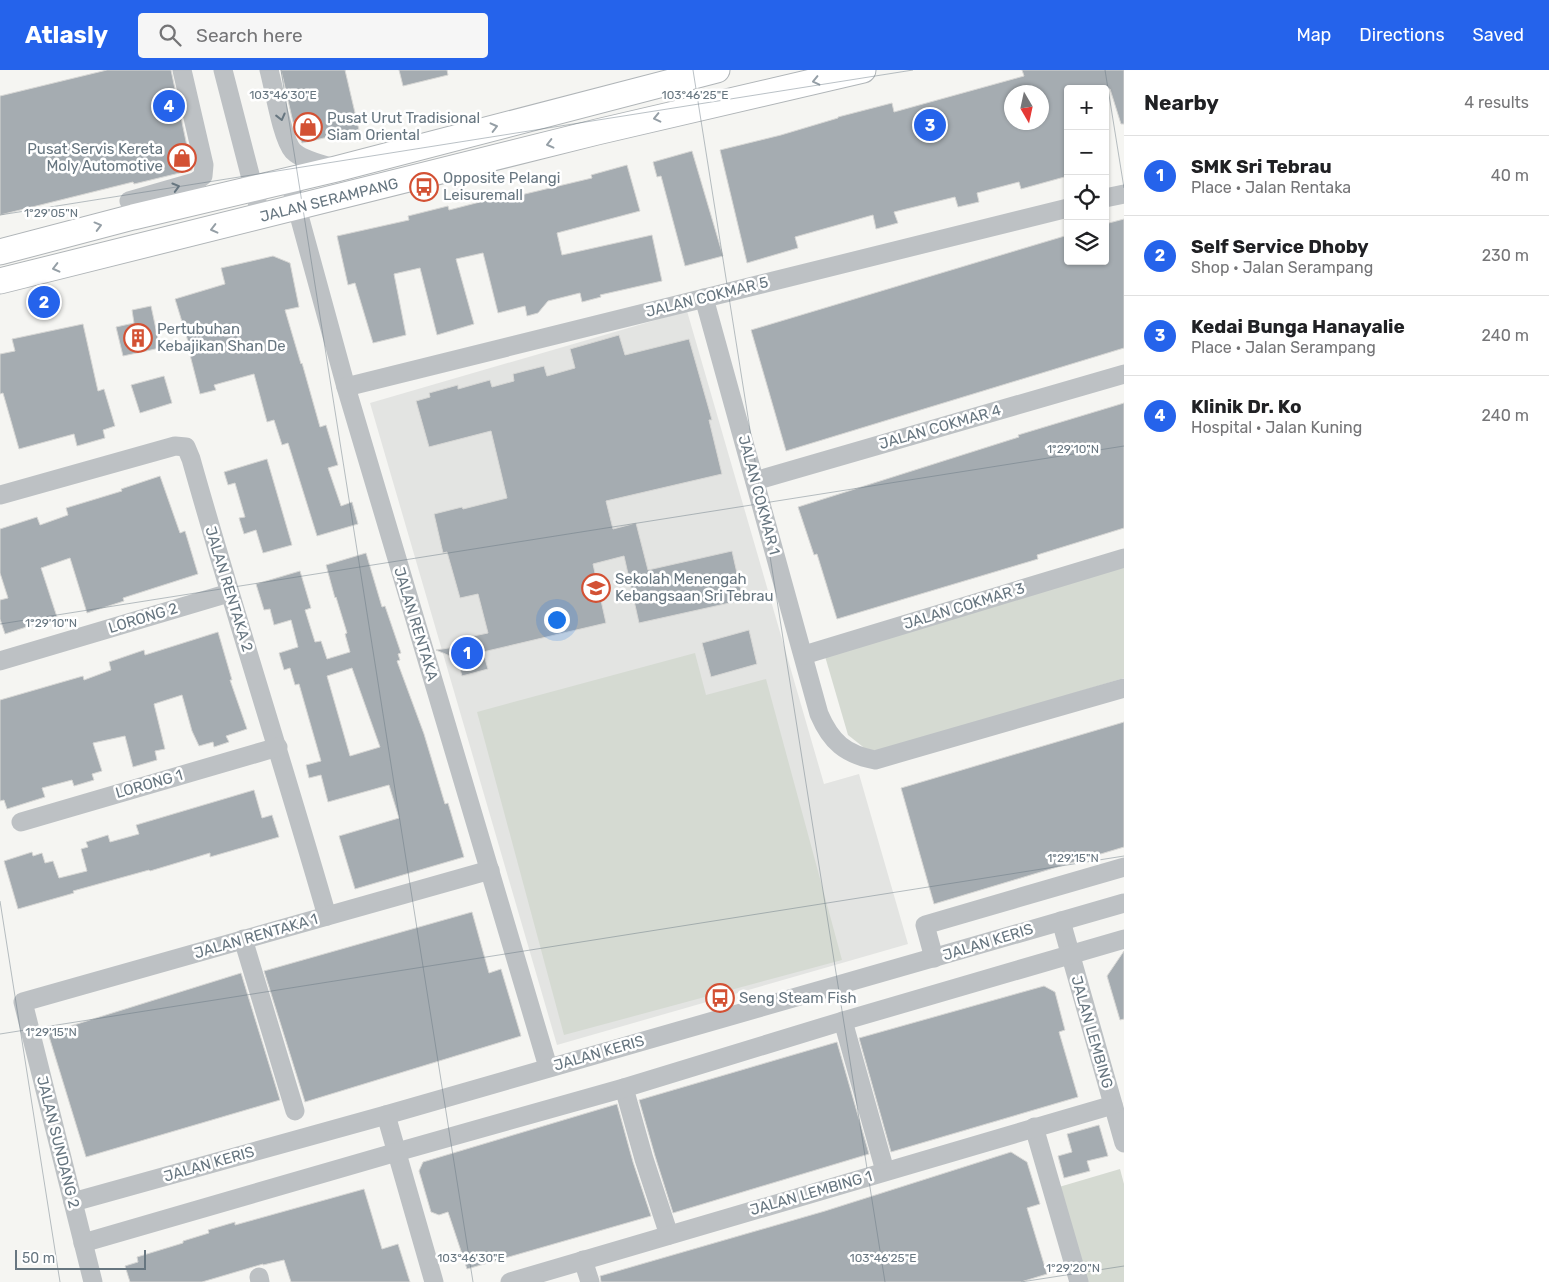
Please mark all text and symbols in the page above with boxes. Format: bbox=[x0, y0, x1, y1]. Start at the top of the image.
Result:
search box bbox=[138, 13, 488, 58]
text: Atlasly bbox=[25, 21, 108, 49]
icon: search bbox=[156, 21, 184, 49]
text: Search here bbox=[196, 24, 303, 47]
text: Map bbox=[1296, 24, 1331, 46]
text: Directions bbox=[1359, 24, 1445, 46]
text: Saved bbox=[1473, 24, 1524, 46]
one-way arrow bbox=[811, 75, 820, 86]
north arrow bbox=[1004, 85, 1049, 130]
map controls bbox=[1064, 85, 1109, 265]
button: + bbox=[1064, 85, 1109, 130]
pin: 4 bbox=[153, 87, 185, 125]
text: 103°46'30"E bbox=[249, 88, 317, 102]
text: 103°46'25"E bbox=[662, 88, 728, 102]
text: Nearby bbox=[1144, 90, 1219, 115]
text: 4 results bbox=[1464, 93, 1529, 112]
pin: 3 bbox=[914, 106, 946, 144]
place label: Pusat Urut Tradisional Siam Oriental bbox=[327, 109, 480, 144]
shop icon: Pusat Urut Tradisional Siam Oriental bbox=[293, 112, 323, 142]
one-way arrow bbox=[653, 112, 662, 123]
one-way arrow bbox=[275, 113, 286, 122]
one-way arrow bbox=[489, 123, 497, 133]
button: − bbox=[1064, 130, 1109, 175]
one-way arrow bbox=[546, 139, 554, 149]
place label: Pusat Servis Kereta Moly Automotive bbox=[27, 140, 163, 175]
shop icon: Pusat Servis Kereta Moly Automotive bbox=[167, 143, 197, 173]
text: SMK Sri Tebrau bbox=[1191, 155, 1332, 178]
text: 1 bbox=[1156, 166, 1164, 185]
text: 40 m bbox=[1491, 166, 1529, 185]
place label: Opposite Pelangi Leisuremall bbox=[443, 169, 560, 204]
bus stop icon: Opposite Pelangi Leisuremall bbox=[409, 172, 439, 202]
street label: JALAN SERAMPANG bbox=[258, 174, 400, 226]
button: locate bbox=[1064, 175, 1109, 220]
text: Place · Jalan Rentaka bbox=[1191, 178, 1351, 197]
one-way arrow bbox=[171, 183, 179, 193]
text: 1°29'05"N bbox=[24, 206, 78, 220]
button: layers bbox=[1064, 220, 1109, 265]
one-way arrow bbox=[93, 221, 102, 232]
one-way arrow bbox=[209, 223, 218, 234]
text: Self Service Dhoby bbox=[1191, 235, 1369, 258]
text: 2 bbox=[1155, 246, 1165, 265]
text: 230 m bbox=[1482, 246, 1529, 265]
text: Shop · Jalan Serampang bbox=[1191, 258, 1373, 277]
one-way arrow bbox=[52, 262, 61, 273]
street label: JALAN COKMAR 5 bbox=[644, 273, 770, 321]
pin: 2 bbox=[28, 283, 60, 321]
text: Kedai Bunga Hanayalie bbox=[1191, 315, 1405, 338]
place label: Pertubuhan Kebajikan Shan De bbox=[157, 320, 286, 355]
building icon: Pertubuhan Kebajikan Shan De bbox=[123, 323, 153, 353]
text: 3 bbox=[1155, 326, 1165, 345]
text: 240 m bbox=[1482, 326, 1529, 345]
text: Place · Jalan Serampang bbox=[1191, 338, 1376, 357]
text: Klinik Dr. Ko bbox=[1191, 395, 1302, 418]
street label: JALAN COKMAR 4 bbox=[877, 401, 1003, 453]
text: 4 bbox=[1155, 406, 1165, 425]
text: 240 m bbox=[1482, 406, 1529, 425]
text: Hospital · Jalan Kuning bbox=[1191, 418, 1362, 437]
street label: JALAN COKMAR 1 bbox=[734, 433, 784, 557]
text: 1°29'10"N bbox=[1047, 442, 1099, 456]
street label: JALAN RENTAKA 2 bbox=[201, 524, 257, 654]
street label: JALAN RENTAKA bbox=[390, 565, 442, 683]
place label: Sekolah Menengah Kebangsaan Sri Tebrau bbox=[615, 570, 774, 605]
school or university icon: Sekolah Menengah Kebangsaan Sri Tebrau bbox=[581, 573, 611, 603]
street label: JALAN COKMAR 3 bbox=[901, 579, 1027, 633]
street label: LORONG 2 bbox=[106, 599, 180, 637]
your location bbox=[544, 607, 570, 633]
text: 1°29'10"N bbox=[25, 616, 77, 630]
pin: 1 bbox=[451, 634, 483, 672]
street label: LORONG 1 bbox=[113, 766, 185, 802]
text: 1°29'15"N bbox=[1047, 851, 1099, 865]
street label: JALAN RENTAKA 1 bbox=[192, 910, 320, 962]
street label: JALAN KERIS bbox=[941, 920, 1035, 964]
street label: JALAN LEMBING bbox=[1067, 974, 1117, 1090]
bus stop icon: Seng Steam Fish bbox=[705, 983, 735, 1013]
place label: Seng Steam Fish bbox=[739, 989, 857, 1007]
text: 1°29'15"N bbox=[25, 1025, 77, 1039]
street label: JALAN KERIS bbox=[552, 1031, 646, 1075]
street label: JALAN SUNDANG 2 bbox=[33, 1074, 83, 1210]
street label: JALAN KERIS bbox=[162, 1142, 256, 1186]
street label: JALAN LEMBING 1 bbox=[748, 1167, 874, 1219]
scale bar bbox=[15, 1247, 146, 1270]
text: 50 m bbox=[22, 1250, 55, 1267]
text: 103°46'30"E bbox=[437, 1251, 505, 1265]
text: 103°46'25"E bbox=[850, 1251, 916, 1265]
text: 1°29'20"N bbox=[1046, 1261, 1100, 1275]

